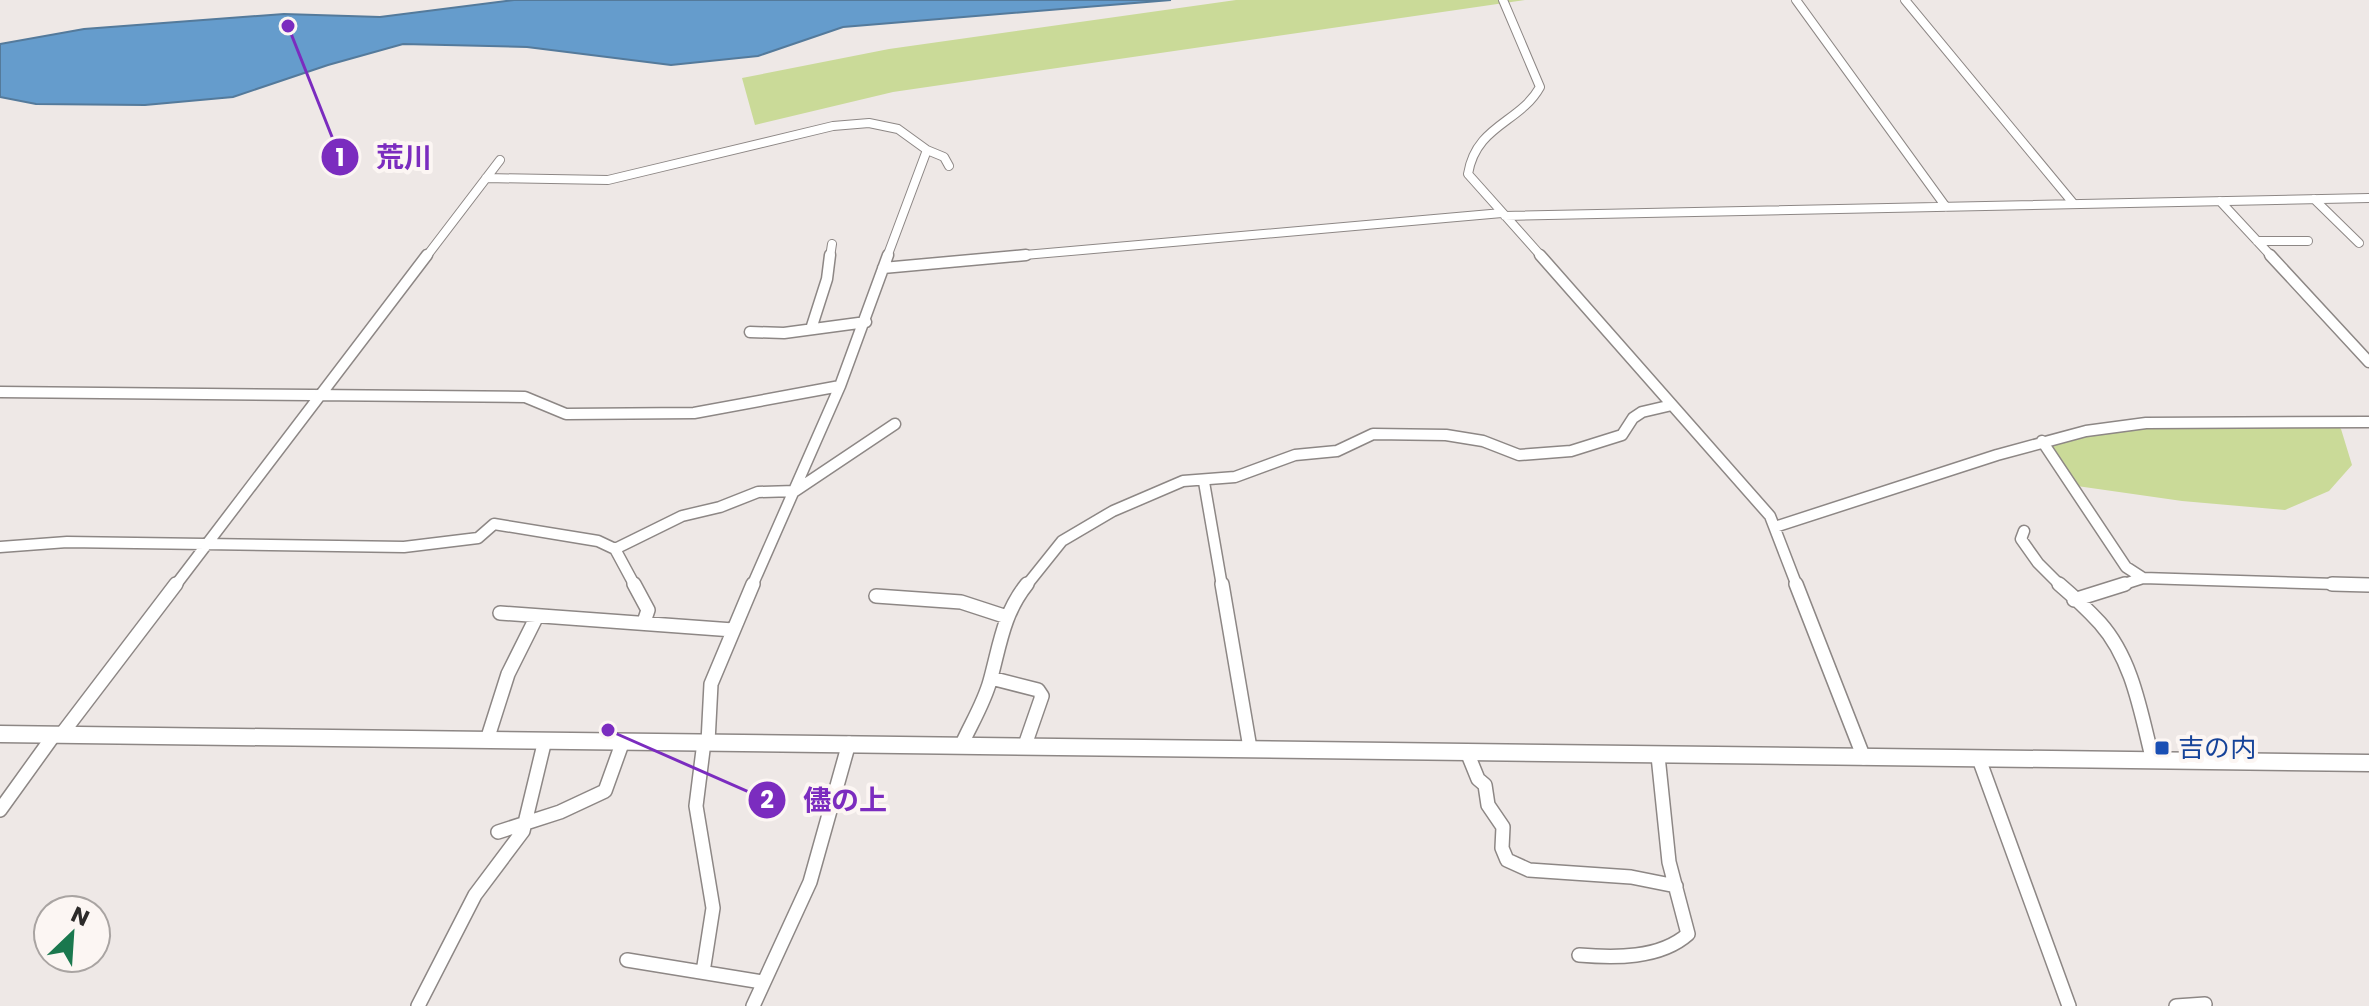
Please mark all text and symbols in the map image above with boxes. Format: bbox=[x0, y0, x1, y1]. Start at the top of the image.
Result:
callout: 荒川 bbox=[320, 131, 448, 183]
text: 荒川 bbox=[376, 138, 432, 177]
text: 1 bbox=[335, 141, 345, 174]
place label: 吉の内 bbox=[2178, 730, 2256, 766]
marker: 吉の内 bbox=[2153, 739, 2171, 757]
callout: 儘の上 bbox=[747, 774, 903, 826]
text: 儘の上 bbox=[803, 781, 887, 820]
text: 2 bbox=[760, 783, 774, 816]
north arrow bbox=[32, 894, 112, 974]
text: N bbox=[66, 899, 94, 934]

